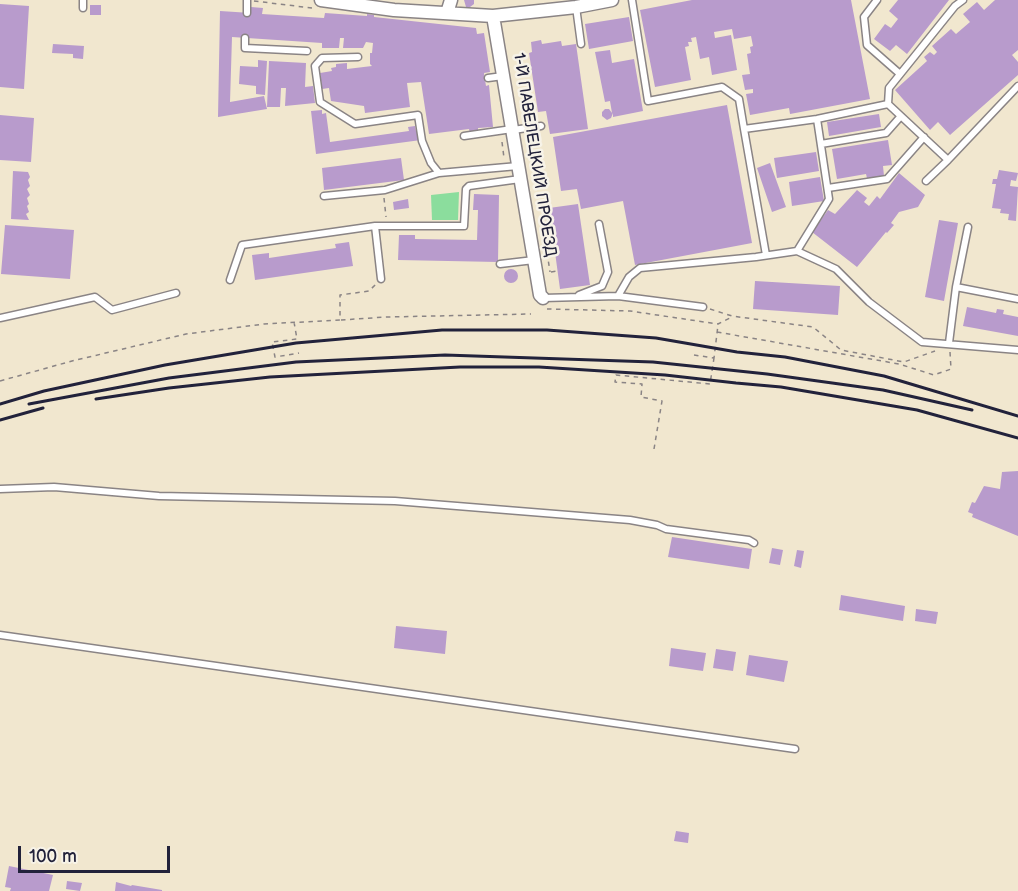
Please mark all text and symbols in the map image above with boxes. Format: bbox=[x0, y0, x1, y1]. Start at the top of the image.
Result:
street label: 1-Й ПАВЕЛЕЦКИЙ ПРОЕЗД bbox=[508, 52, 560, 258]
scale bar bbox=[21, 834, 172, 872]
text: 100 m bbox=[29, 846, 77, 867]

